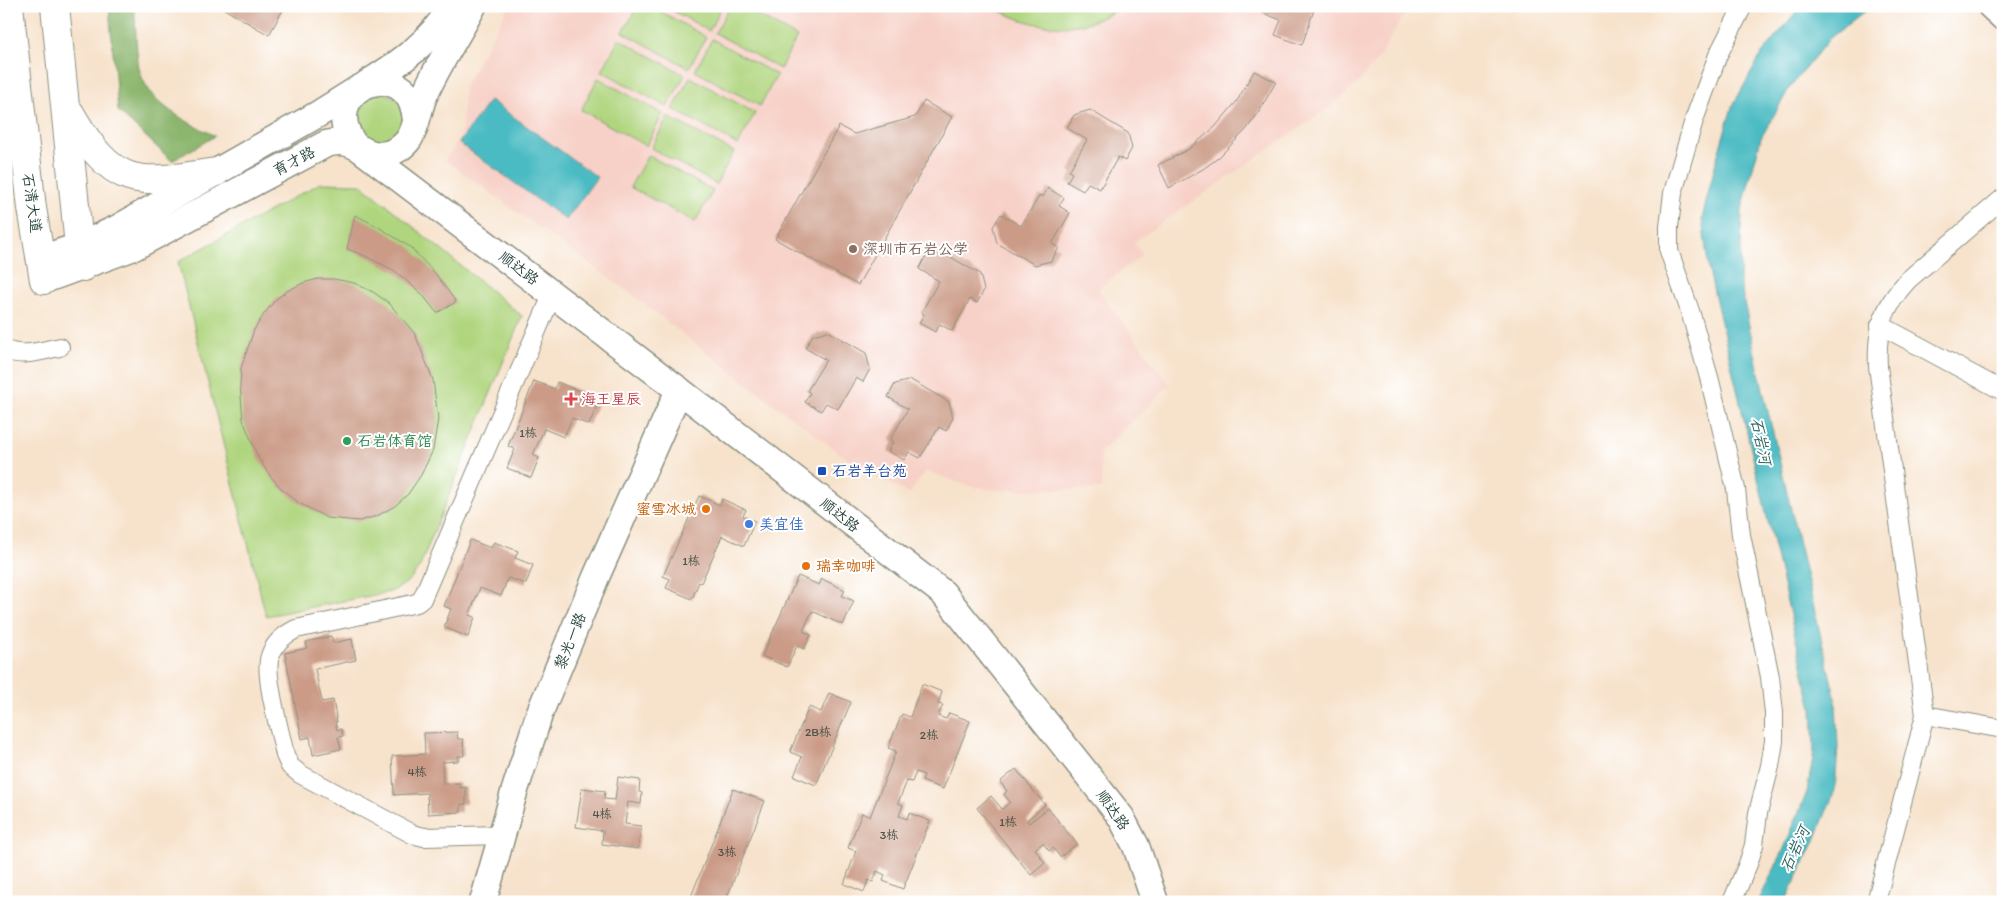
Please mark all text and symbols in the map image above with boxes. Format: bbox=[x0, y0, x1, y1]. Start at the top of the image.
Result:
street label: 育才路 bbox=[270, 142, 318, 180]
street label: 石清大道 bbox=[19, 172, 45, 234]
place label: 深圳市石岩公学 bbox=[863, 240, 968, 258]
marker: 深圳市石岩公学 bbox=[847, 243, 859, 255]
street label: 顺达路 bbox=[496, 247, 542, 289]
place label: 海王星辰 bbox=[581, 390, 641, 408]
marker: 海王星辰 bbox=[565, 393, 577, 405]
water label: 石岩河 bbox=[1747, 416, 1776, 469]
house number: 1栋 bbox=[519, 426, 537, 440]
place label: 石岩体育馆 bbox=[357, 432, 432, 450]
marker: 石岩体育馆 bbox=[341, 435, 353, 447]
place label: 石岩羊台苑 bbox=[832, 462, 907, 480]
marker: 石岩羊台苑 bbox=[816, 465, 828, 477]
street label: 顺达路 bbox=[817, 494, 863, 536]
place label: 蜜雪冰城 bbox=[636, 500, 696, 518]
marker: 蜜雪冰城 bbox=[700, 503, 712, 515]
place label: 美宜佳 bbox=[759, 515, 804, 533]
marker: 美宜佳 bbox=[743, 518, 755, 530]
house number: 1栋 bbox=[682, 554, 700, 568]
place label: 瑞幸咖啡 bbox=[816, 557, 876, 575]
marker: 瑞幸咖啡 bbox=[800, 560, 812, 572]
street label: 黎光一路 bbox=[550, 610, 590, 672]
house number: 2B栋 bbox=[805, 725, 831, 739]
house number: 2栋 bbox=[920, 728, 938, 742]
house number: 4栋 bbox=[407, 765, 427, 779]
street label: 顺达路 bbox=[1093, 786, 1133, 834]
house number: 4栋 bbox=[592, 807, 612, 821]
house number: 1栋 bbox=[999, 815, 1017, 829]
water label: 石岩河 bbox=[1776, 821, 1815, 875]
house number: 3栋 bbox=[880, 828, 898, 842]
house number: 3栋 bbox=[718, 845, 736, 859]

